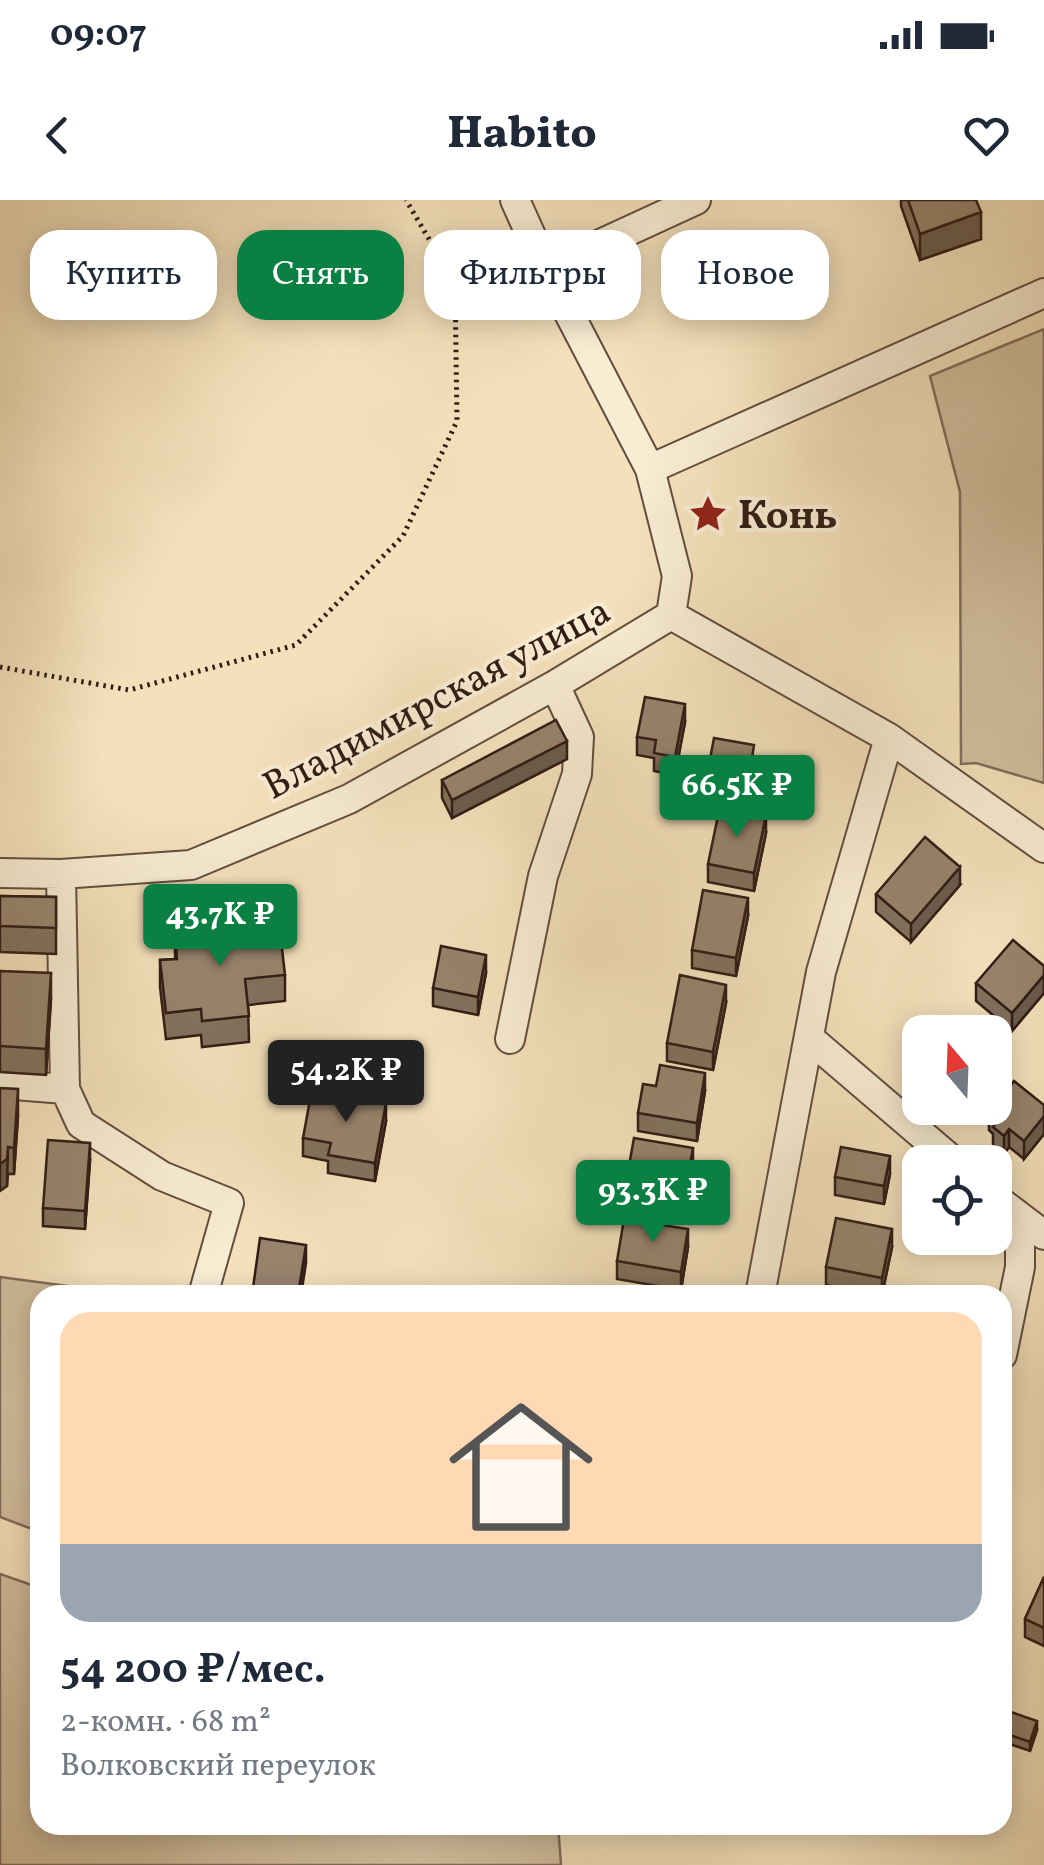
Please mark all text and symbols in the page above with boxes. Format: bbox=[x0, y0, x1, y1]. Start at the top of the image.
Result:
text: 09:07 bbox=[50, 9, 147, 62]
text: Habito bbox=[447, 104, 597, 167]
icon: back bbox=[30, 108, 85, 163]
icon: heart bbox=[959, 108, 1014, 163]
chip: Купить bbox=[30, 230, 217, 320]
chip: Снять bbox=[237, 230, 404, 320]
chip: Фильтры bbox=[424, 230, 641, 320]
chip: Новое bbox=[661, 230, 829, 320]
place label: Конь bbox=[738, 490, 837, 546]
place icon: Конь bbox=[687, 493, 729, 535]
street label: Владимирская улица bbox=[254, 585, 622, 816]
pin: 66.5K ₽ bbox=[645, 755, 829, 840]
text: 66.5K ₽ bbox=[682, 765, 792, 809]
pin: 43.7K ₽ bbox=[128, 884, 312, 969]
text: 43.7K ₽ bbox=[165, 894, 275, 938]
north arrow bbox=[902, 1015, 1012, 1125]
map controls bbox=[902, 1015, 1012, 1255]
pin: 54.2K ₽ bbox=[254, 1040, 438, 1125]
text: 54.2K ₽ bbox=[290, 1050, 402, 1094]
button: locate bbox=[902, 1145, 1012, 1255]
pin: 93.3K ₽ bbox=[561, 1160, 745, 1245]
text: 93.3K ₽ bbox=[598, 1170, 708, 1214]
icon: home bbox=[431, 1377, 611, 1557]
text: 54 200 ₽/мес. bbox=[60, 1642, 326, 1701]
text: 2-комн. · 68 m² bbox=[60, 1701, 271, 1745]
text: Волковский переулок bbox=[60, 1745, 376, 1789]

